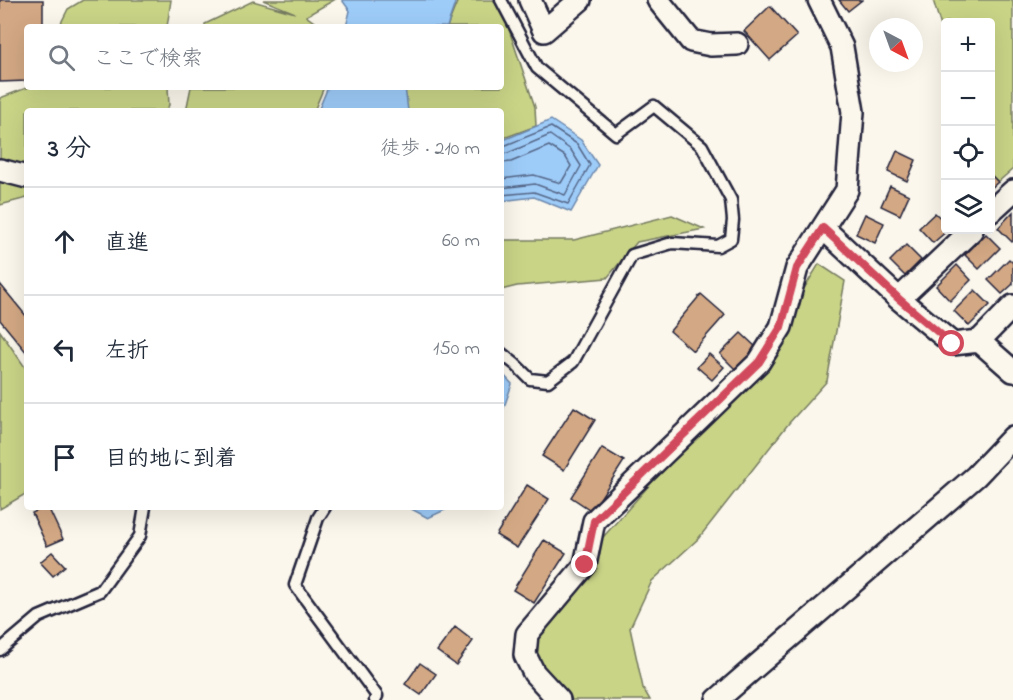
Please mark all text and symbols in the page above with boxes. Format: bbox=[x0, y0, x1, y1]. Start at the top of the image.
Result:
north arrow bbox=[869, 18, 923, 72]
map controls bbox=[941, 18, 995, 234]
button: + bbox=[941, 18, 995, 72]
search box bbox=[24, 24, 504, 90]
icon: search bbox=[45, 41, 78, 74]
text: ここで検索 bbox=[93, 44, 203, 76]
button: − bbox=[941, 72, 995, 126]
button: locate bbox=[941, 126, 995, 180]
text: 3 分 bbox=[48, 131, 91, 169]
text: 徒歩 · 210 m bbox=[380, 135, 480, 164]
button: layers bbox=[941, 180, 995, 234]
icon: ahead bbox=[48, 225, 81, 258]
text: 60 m bbox=[442, 227, 480, 256]
text: 直進 bbox=[105, 228, 149, 260]
route start bbox=[938, 330, 964, 356]
icon: left bbox=[48, 333, 81, 366]
text: 150 m bbox=[433, 335, 480, 364]
text: 左折 bbox=[105, 336, 149, 368]
icon: arrive bbox=[48, 441, 81, 474]
text: 目的地に到着 bbox=[105, 444, 237, 476]
route end bbox=[571, 551, 597, 577]

